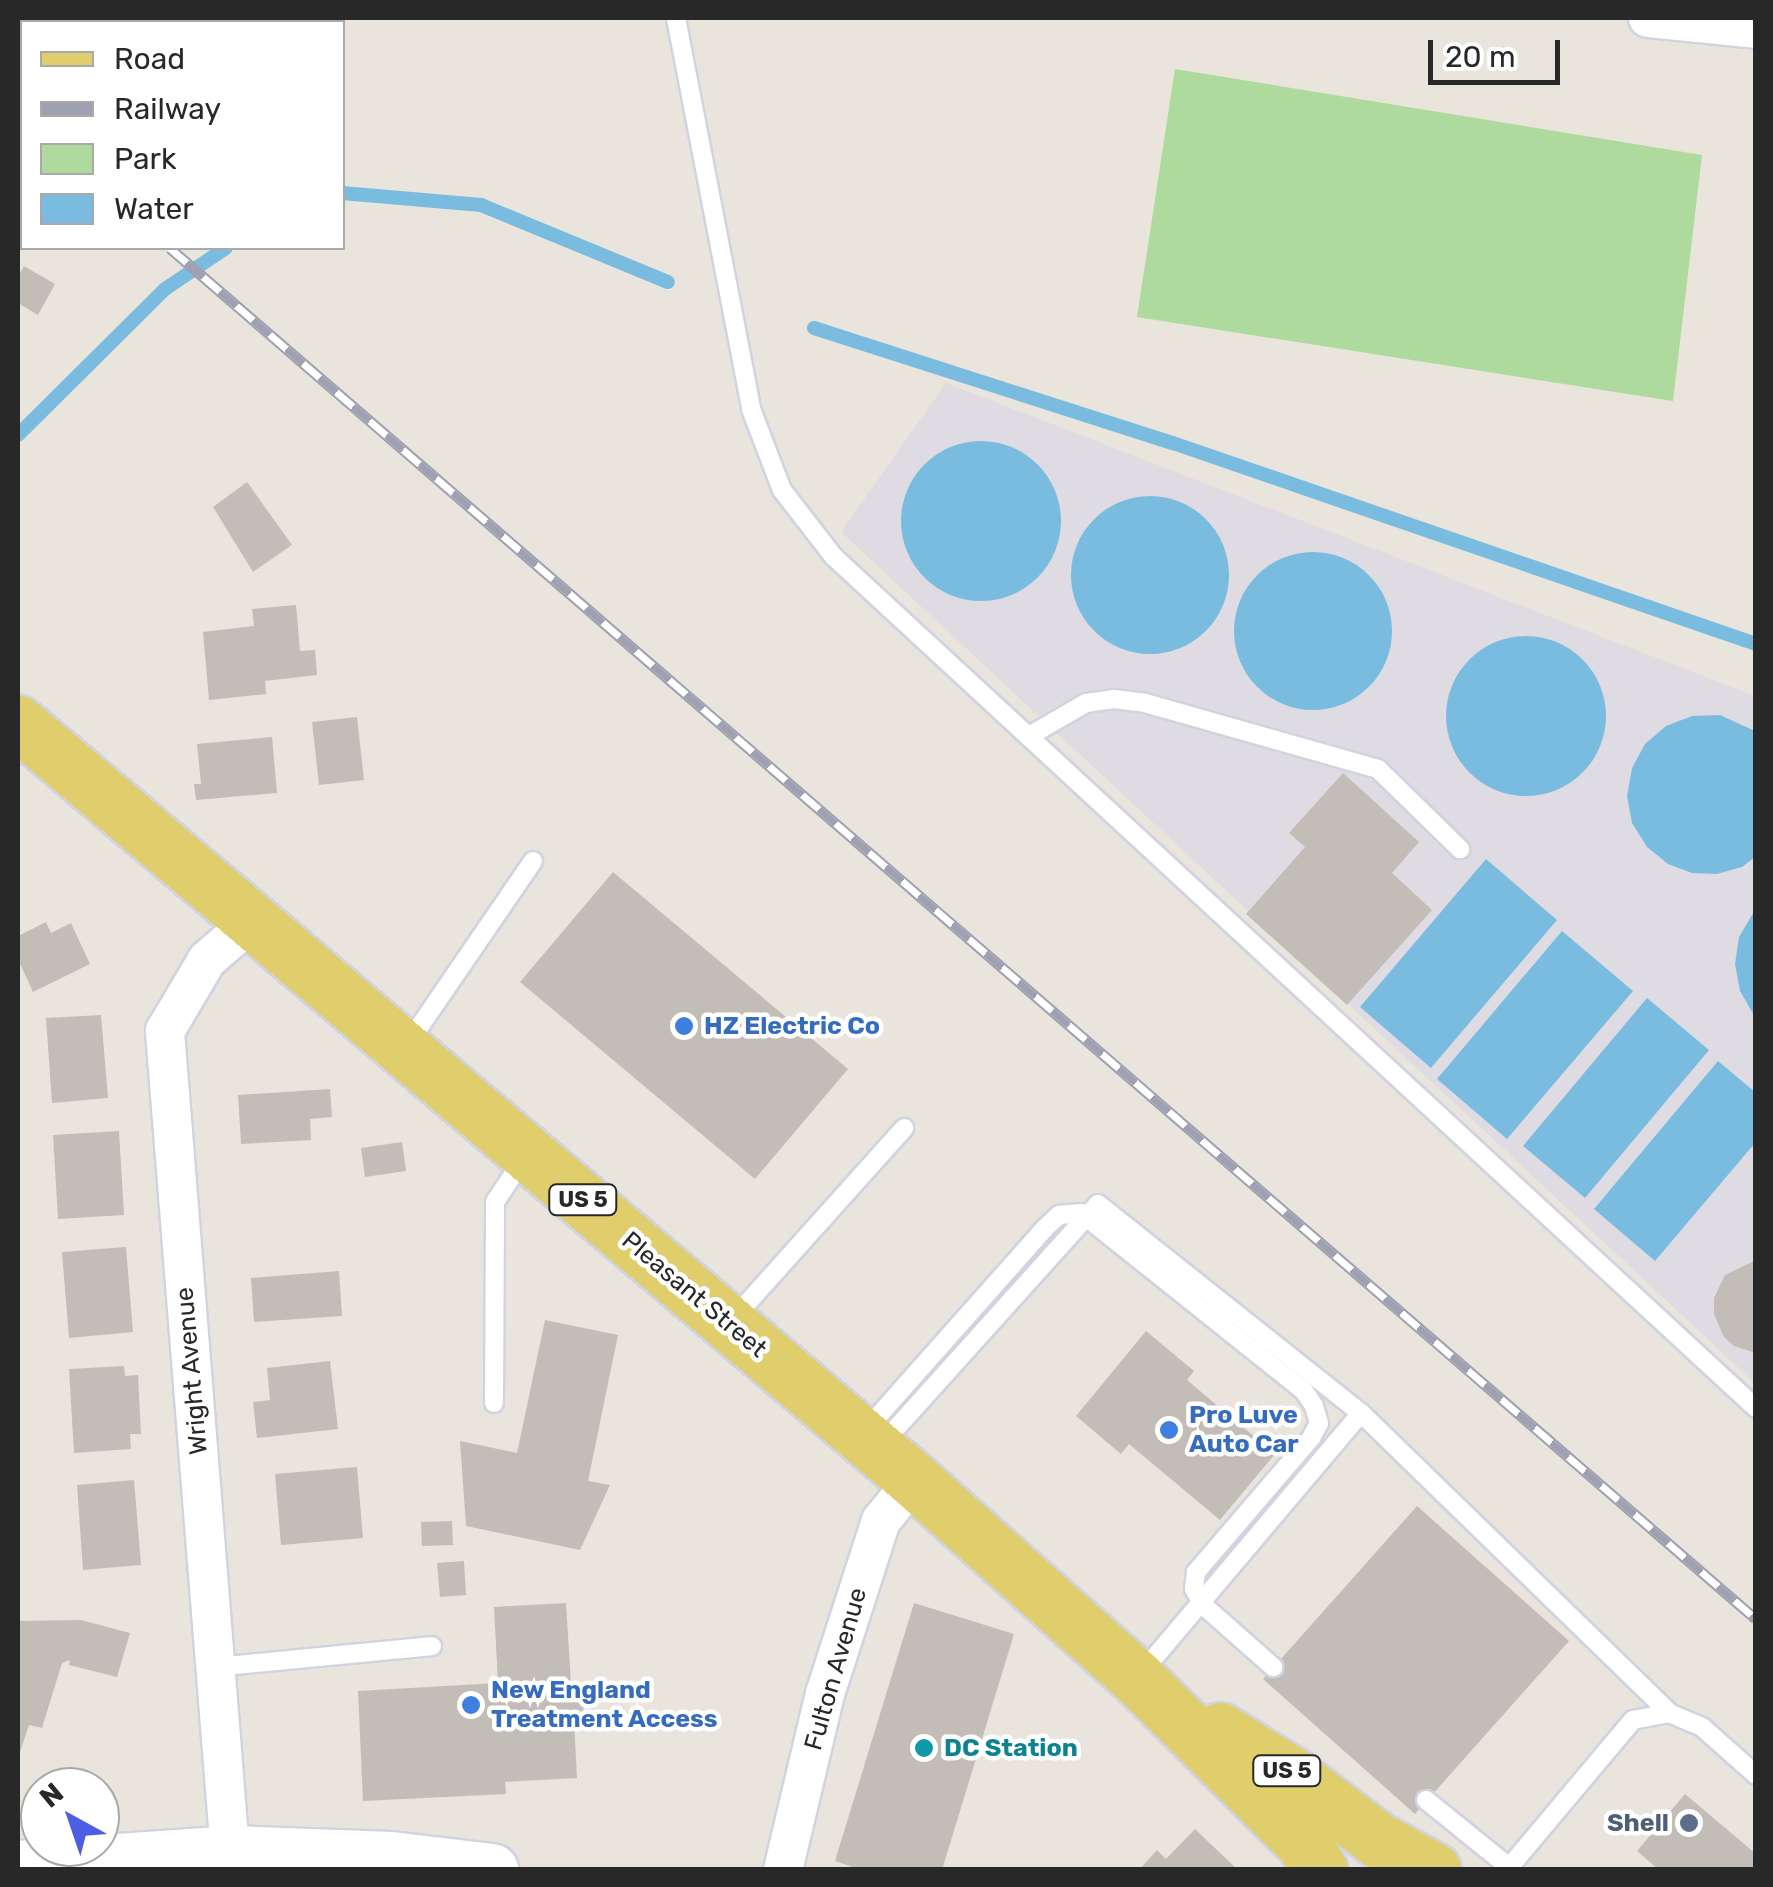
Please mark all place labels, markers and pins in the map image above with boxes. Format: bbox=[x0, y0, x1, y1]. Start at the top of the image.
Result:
place label: HZ Electric Co bbox=[704, 1011, 880, 1041]
marker: HZ Electric Co bbox=[673, 1015, 695, 1037]
place label: Pro Luve Auto Car bbox=[1189, 1401, 1299, 1460]
marker: Pro Luve Auto Car bbox=[1158, 1419, 1180, 1441]
place label: New England Treatment Access bbox=[491, 1676, 718, 1735]
marker: New England Treatment Access bbox=[460, 1694, 482, 1716]
place label: DC Station bbox=[944, 1733, 1078, 1763]
marker: DC Station bbox=[913, 1737, 935, 1759]
place label: Shell bbox=[1607, 1808, 1669, 1838]
marker: Shell bbox=[1678, 1812, 1700, 1834]

